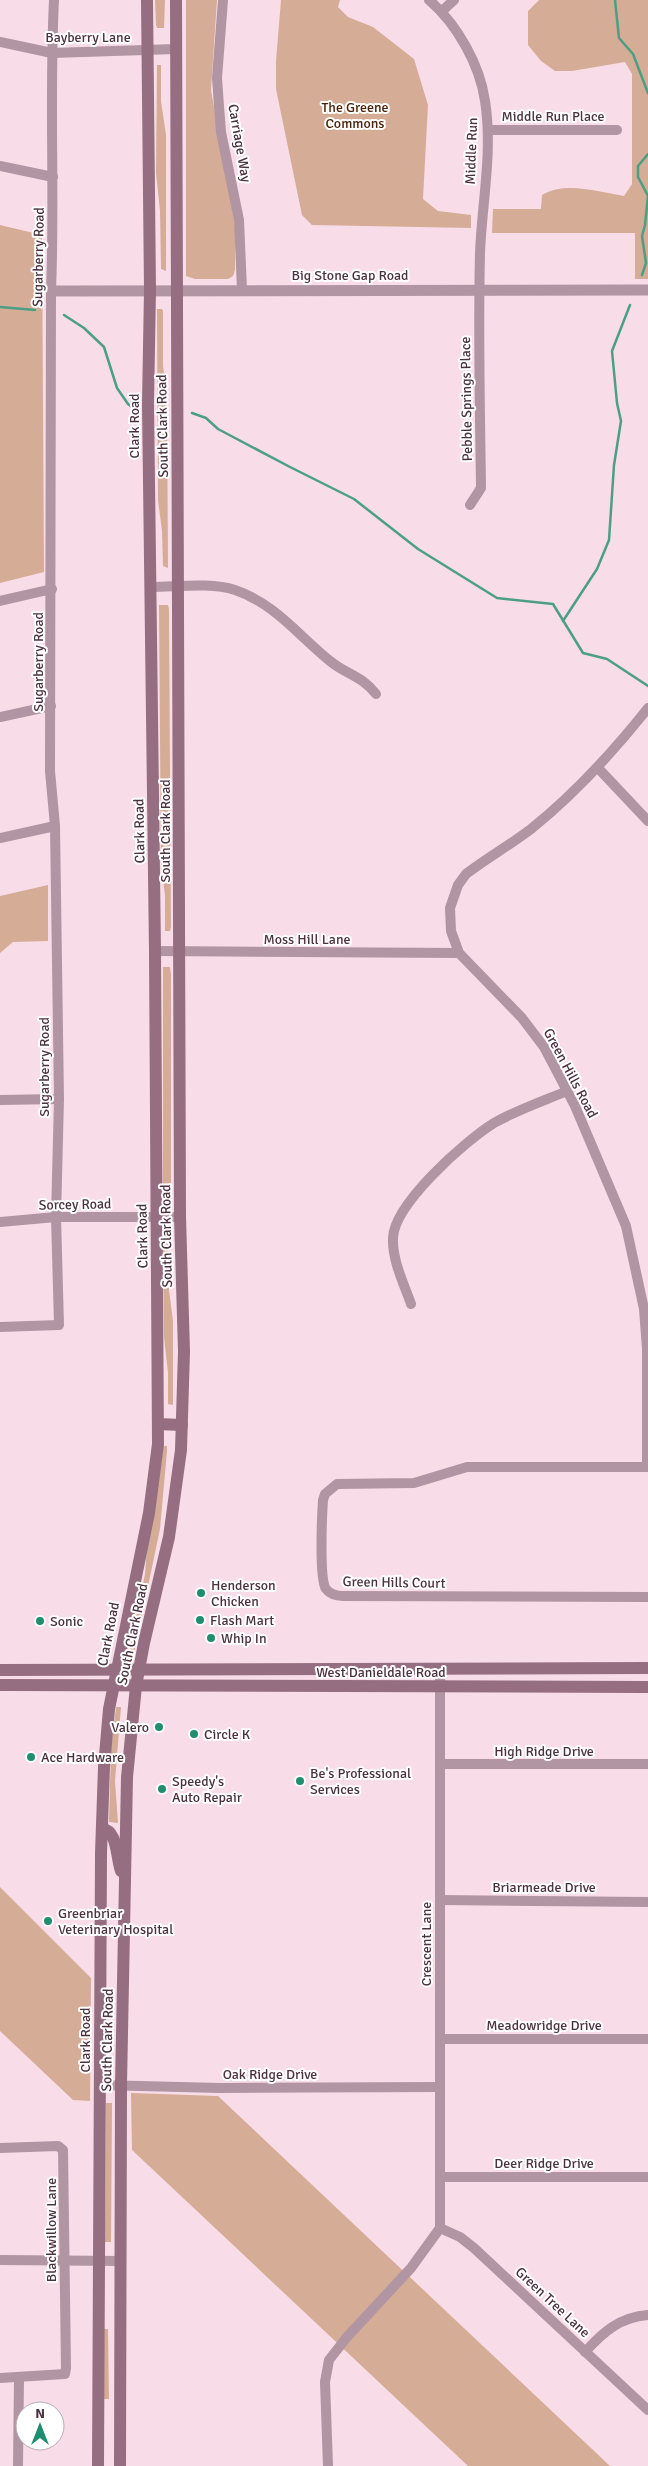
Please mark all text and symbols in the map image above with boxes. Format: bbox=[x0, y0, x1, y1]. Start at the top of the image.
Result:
street label: Bayberry Lane bbox=[45, 29, 131, 46]
park label: The Greene Commons bbox=[321, 99, 389, 132]
street label: Carriage Way bbox=[224, 103, 255, 184]
street label: Middle Run Place bbox=[501, 108, 605, 125]
street label: Middle Run bbox=[462, 117, 481, 185]
street label: Sugarberry Road bbox=[29, 207, 48, 307]
street label: Big Stone Gap Road bbox=[292, 267, 408, 284]
street label: Pebble Springs Place bbox=[457, 337, 476, 461]
street label: South Clark Road bbox=[153, 374, 172, 478]
street label: Clark Road bbox=[126, 394, 143, 458]
street label: Sugarberry Road bbox=[30, 612, 47, 712]
street label: South Clark Road bbox=[157, 779, 174, 883]
street label: Clark Road bbox=[130, 798, 149, 864]
street label: Moss Hill Lane bbox=[263, 931, 351, 948]
street label: Sugarberry Road bbox=[36, 1017, 53, 1117]
street label: Green Hills Road bbox=[540, 1025, 601, 1121]
street label: South Clark Road bbox=[157, 1184, 176, 1288]
street label: Sorcey Road bbox=[38, 1195, 112, 1214]
street label: Clark Road bbox=[133, 1203, 152, 1269]
street label: Green Hills Court bbox=[342, 1573, 446, 1592]
place label: Henderson Chicken bbox=[211, 1577, 276, 1610]
street label: South Clark Road bbox=[113, 1582, 152, 1686]
marker: Henderson Chicken bbox=[195, 1587, 207, 1599]
street label: Clark Road bbox=[94, 1601, 123, 1668]
place label: Flash Mart bbox=[210, 1612, 274, 1629]
place label: Sonic bbox=[50, 1613, 83, 1630]
marker: Flash Mart bbox=[194, 1614, 206, 1626]
marker: Sonic bbox=[34, 1615, 46, 1627]
place label: Whip In bbox=[221, 1630, 267, 1647]
marker: Whip In bbox=[205, 1632, 217, 1644]
street label: West Danieldale Road bbox=[316, 1664, 446, 1681]
place label: Valero bbox=[111, 1719, 149, 1736]
marker: Valero bbox=[153, 1721, 165, 1733]
place label: Circle K bbox=[204, 1726, 251, 1743]
marker: Circle K bbox=[188, 1728, 200, 1740]
street label: High Ridge Drive bbox=[494, 1743, 594, 1760]
place label: Ace Hardware bbox=[41, 1749, 124, 1766]
marker: Ace Hardware bbox=[25, 1751, 37, 1763]
place label: Be's Professional Services bbox=[310, 1765, 411, 1798]
place label: Speedy's Auto Repair bbox=[172, 1773, 243, 1806]
marker: Be's Professional Services bbox=[294, 1775, 306, 1787]
marker: Speedy's Auto Repair bbox=[156, 1783, 168, 1795]
street label: Briarmeade Drive bbox=[492, 1879, 596, 1896]
street label: Crescent Lane bbox=[418, 1902, 435, 1986]
place label: Greenbriar Veterinary Hospital bbox=[58, 1905, 173, 1938]
marker: Greenbriar Veterinary Hospital bbox=[42, 1915, 54, 1927]
street label: South Clark Road bbox=[98, 1988, 117, 2092]
street label: Clark Road bbox=[77, 2008, 94, 2072]
street label: Meadowridge Drive bbox=[486, 2017, 602, 2034]
street label: Oak Ridge Drive bbox=[223, 2066, 317, 2083]
street label: Deer Ridge Drive bbox=[494, 2155, 594, 2172]
street label: Blackwillow Lane bbox=[43, 2178, 60, 2282]
street label: Green Tree Lane bbox=[512, 2264, 593, 2341]
north arrow bbox=[15, 2401, 65, 2451]
text: N bbox=[35, 2405, 45, 2422]

